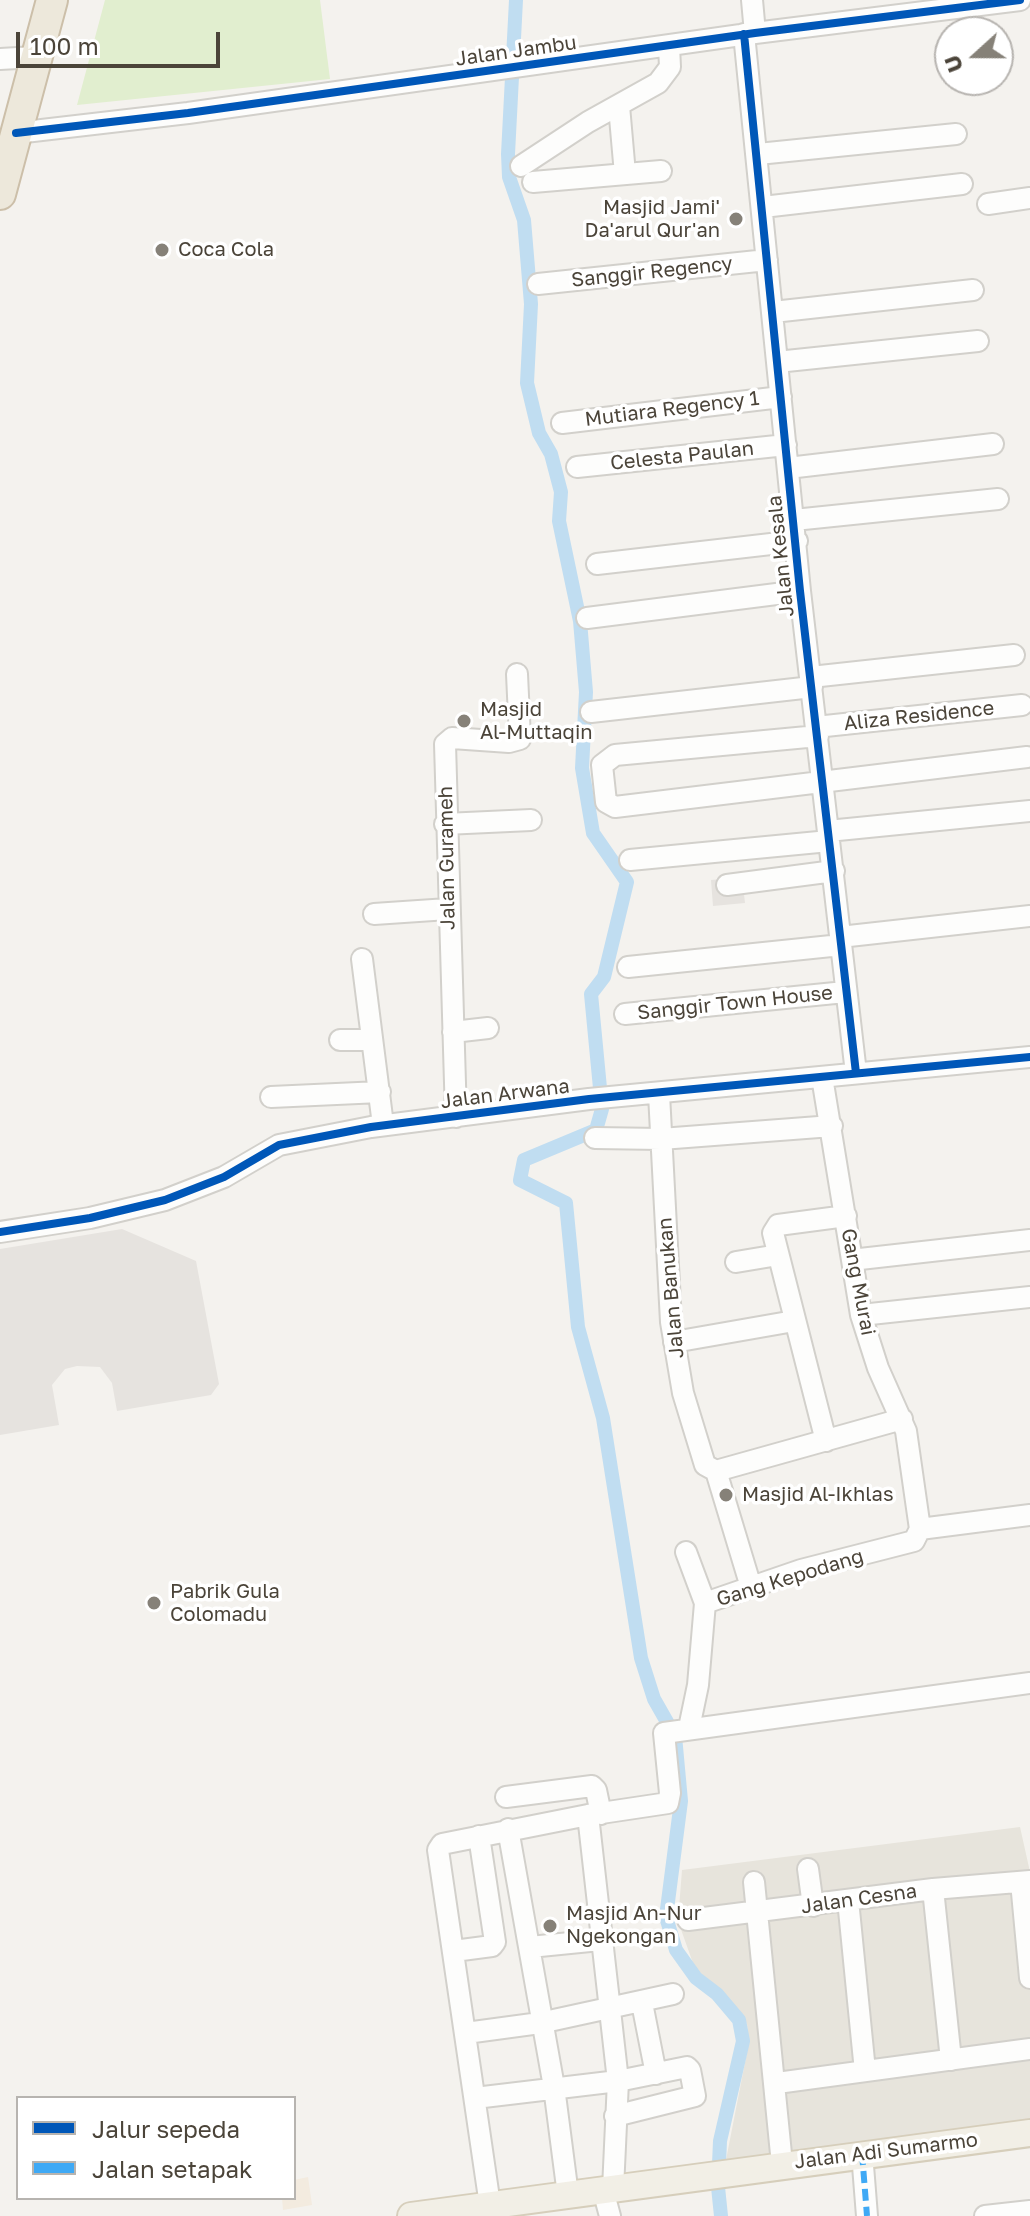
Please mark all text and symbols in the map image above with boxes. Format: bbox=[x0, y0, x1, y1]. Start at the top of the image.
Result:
scale bar bbox=[20, 16, 224, 66]
north arrow bbox=[934, 16, 1014, 96]
text: 100 m bbox=[30, 31, 99, 60]
street label: Jalan Jambu bbox=[454, 31, 578, 71]
text: U bbox=[938, 52, 968, 76]
place label: Masjid Jami' Da'arul Qur'an bbox=[584, 196, 720, 243]
marker: Masjid Jami' Da'arul Qur'an bbox=[727, 210, 745, 228]
place label: Coca Cola bbox=[178, 238, 274, 262]
marker: Coca Cola bbox=[153, 241, 171, 259]
street label: Sanggir Regency bbox=[570, 252, 734, 292]
street label: Mutiara Regency 1 bbox=[583, 386, 761, 432]
street label: Celesta Paulan bbox=[609, 437, 755, 475]
street label: Jalan Kesala bbox=[763, 494, 799, 618]
street label: Aliza Residence bbox=[843, 696, 995, 736]
place label: Masjid Al-Muttaqin bbox=[480, 698, 593, 745]
marker: Masjid Al-Muttaqin bbox=[455, 712, 473, 730]
street label: Jalan Gurameh bbox=[434, 786, 460, 930]
street label: Sanggir Town House bbox=[636, 981, 834, 1025]
street label: Jalan Arwana bbox=[439, 1074, 571, 1114]
street label: Jalan Banukan bbox=[653, 1217, 689, 1359]
street label: Gang Murai bbox=[836, 1226, 880, 1338]
place label: Masjid Al-Ikhlas bbox=[742, 1483, 893, 1507]
marker: Masjid Al-Ikhlas bbox=[717, 1486, 735, 1504]
street label: Gang Kepodang bbox=[714, 1544, 866, 1612]
place label: Pabrik Gula Colomadu bbox=[170, 1580, 280, 1627]
marker: Pabrik Gula Colomadu bbox=[145, 1594, 163, 1612]
street label: Jalan Cesna bbox=[799, 1879, 919, 1919]
place label: Masjid An-Nur Ngekongan bbox=[566, 1902, 702, 1949]
marker: Masjid An-Nur Ngekongan bbox=[541, 1917, 559, 1935]
legend bbox=[16, 2096, 296, 2200]
text: Jalur sepeda bbox=[92, 2114, 240, 2143]
street label: Jalan Adi Sumarmo bbox=[793, 2128, 979, 2174]
text: Jalan setapak bbox=[92, 2154, 253, 2183]

